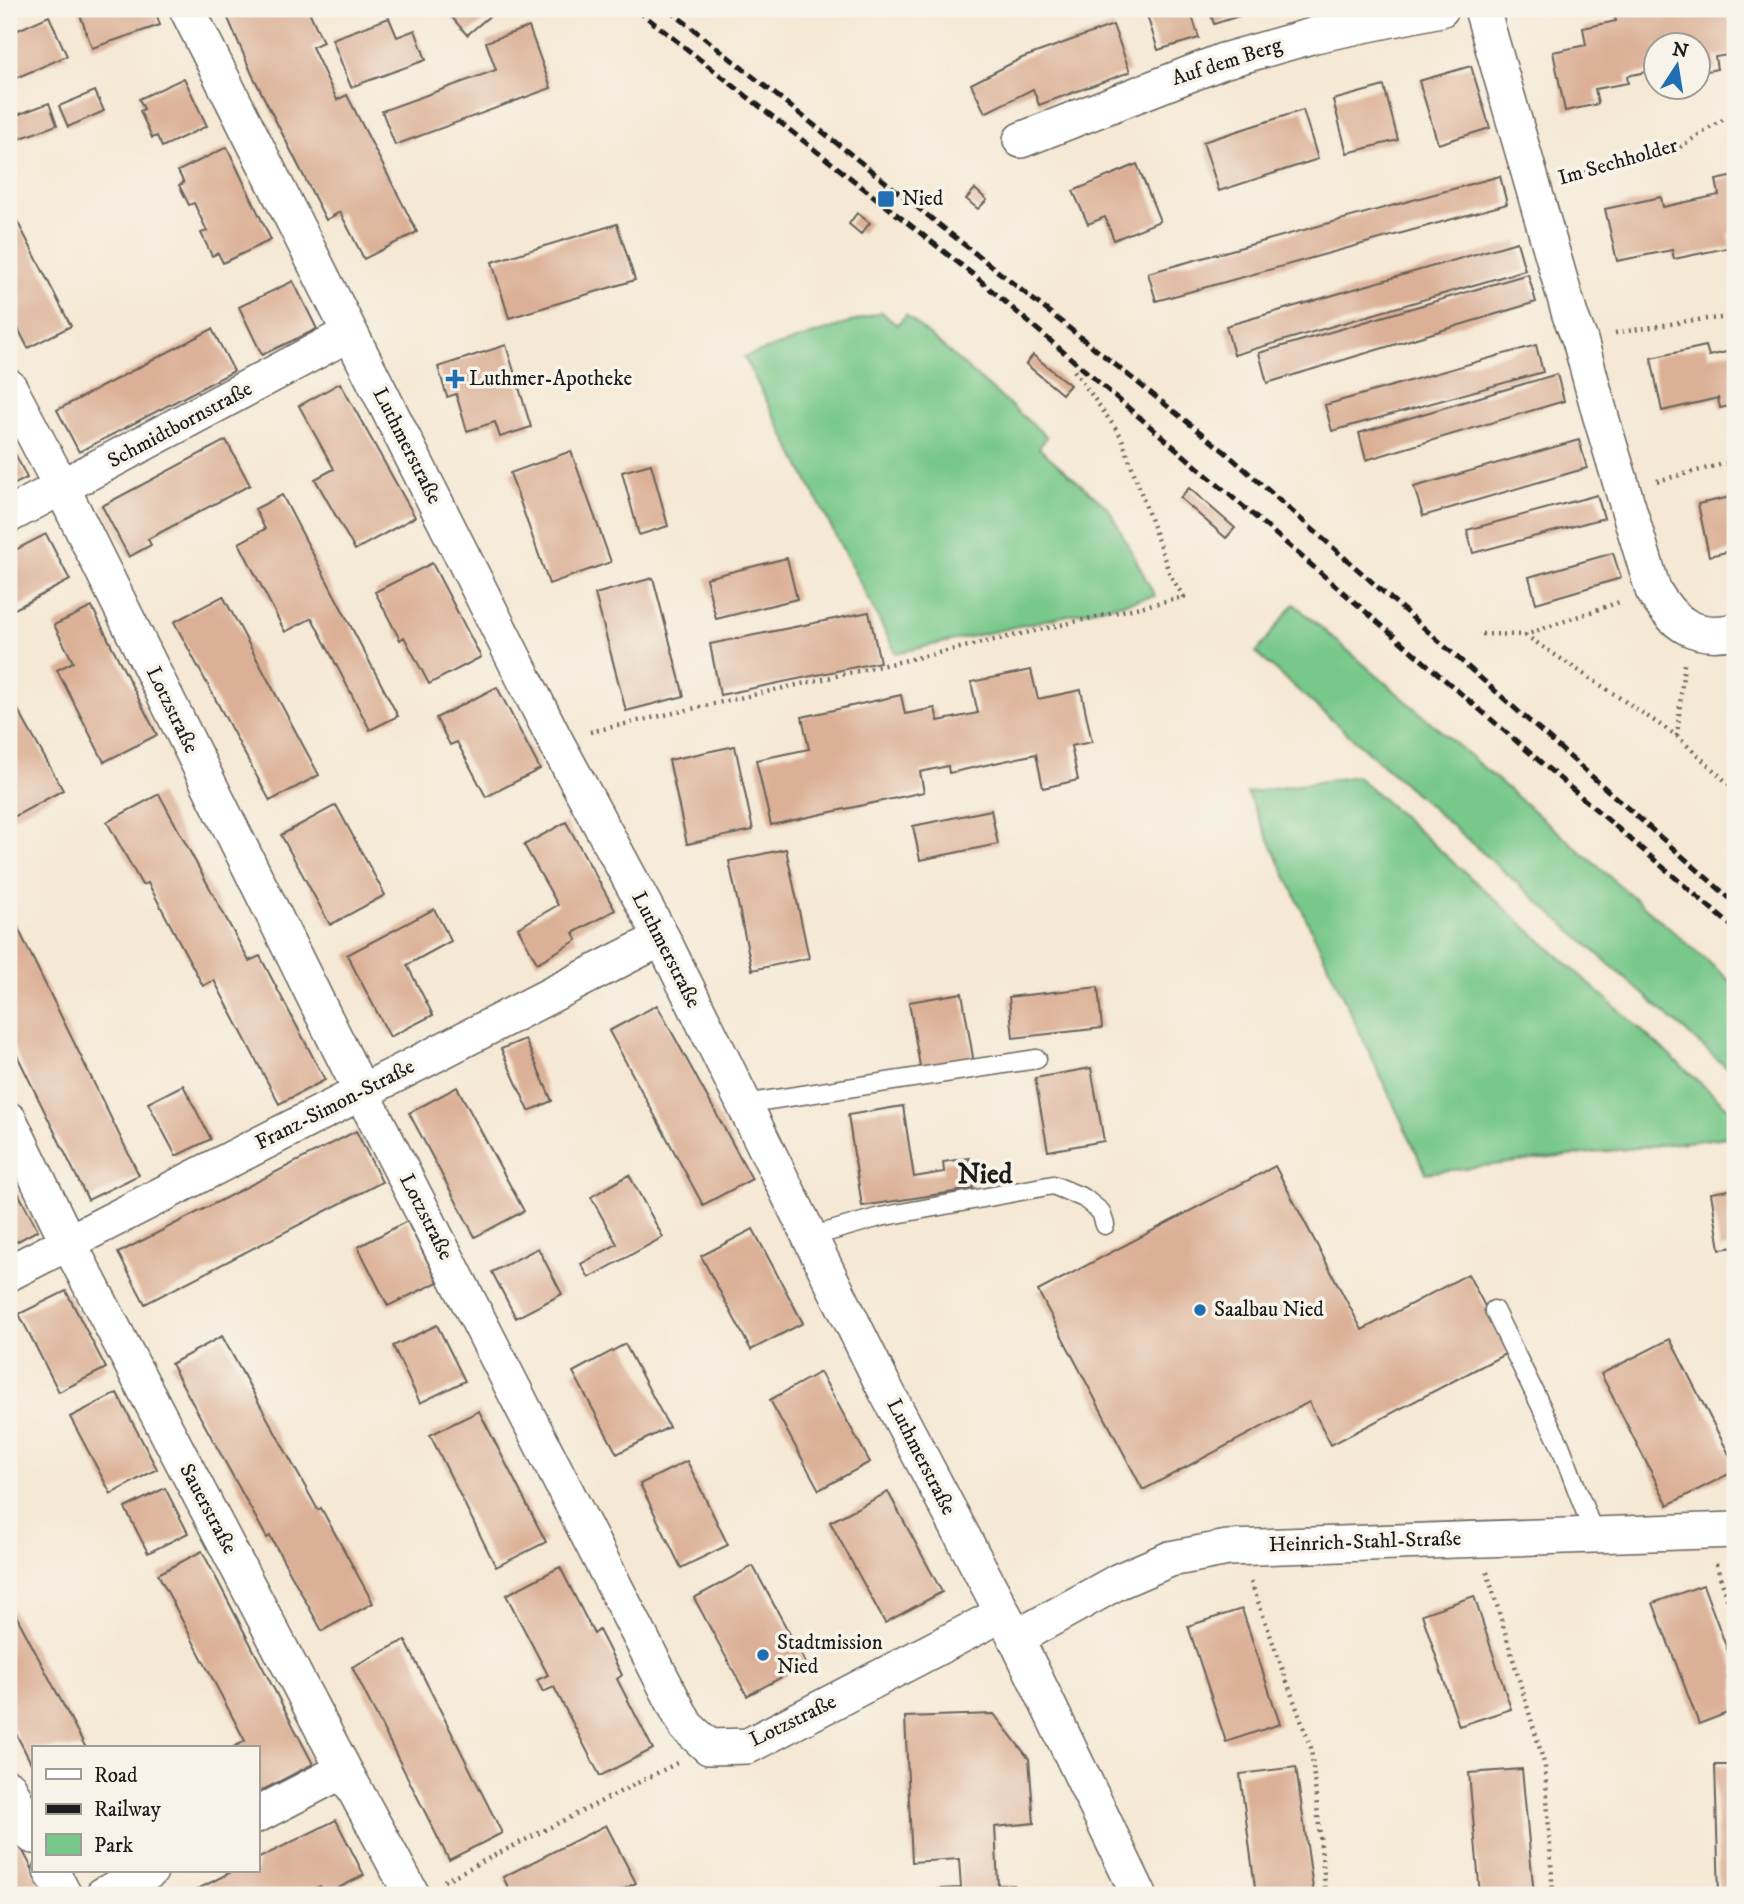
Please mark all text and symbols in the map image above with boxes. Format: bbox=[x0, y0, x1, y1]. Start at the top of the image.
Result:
street label: Auf dem Berg bbox=[1169, 32, 1286, 92]
north arrow bbox=[1642, 32, 1712, 102]
text: N bbox=[1670, 38, 1691, 64]
street label: Im Sechholder bbox=[1555, 132, 1681, 191]
place label: Nied bbox=[902, 186, 944, 212]
marker: Nied bbox=[876, 189, 896, 209]
place label: Luthmer-Apotheke bbox=[469, 366, 632, 392]
marker: Luthmer-Apotheke bbox=[447, 371, 463, 387]
street label: Schmidtbornstraße bbox=[103, 376, 257, 474]
street label: Luthmerstraße bbox=[367, 383, 448, 509]
street label: Lotzstraße bbox=[140, 662, 204, 758]
street label: Luthmerstraße bbox=[626, 887, 707, 1013]
street label: Franz-Simon-Straße bbox=[251, 1054, 419, 1156]
district label: Nied bbox=[957, 1157, 1014, 1192]
street label: Lotzstraße bbox=[393, 1170, 459, 1265]
place label: Saalbau Nied bbox=[1214, 1297, 1324, 1323]
marker: Saalbau Nied bbox=[1192, 1302, 1208, 1318]
street label: Luthmerstraße bbox=[881, 1394, 962, 1520]
street label: Sauerstraße bbox=[173, 1459, 243, 1559]
street label: Heinrich-Stahl-Straße bbox=[1268, 1526, 1462, 1558]
place label: Stadtmission Nied bbox=[777, 1630, 883, 1680]
marker: Stadtmission Nied bbox=[755, 1647, 771, 1663]
street label: Lotzstraße bbox=[745, 1689, 841, 1753]
legend bbox=[32, 1746, 259, 1872]
text: Road bbox=[94, 1763, 138, 1789]
text: Railway bbox=[94, 1797, 162, 1823]
text: Park bbox=[94, 1833, 134, 1859]

